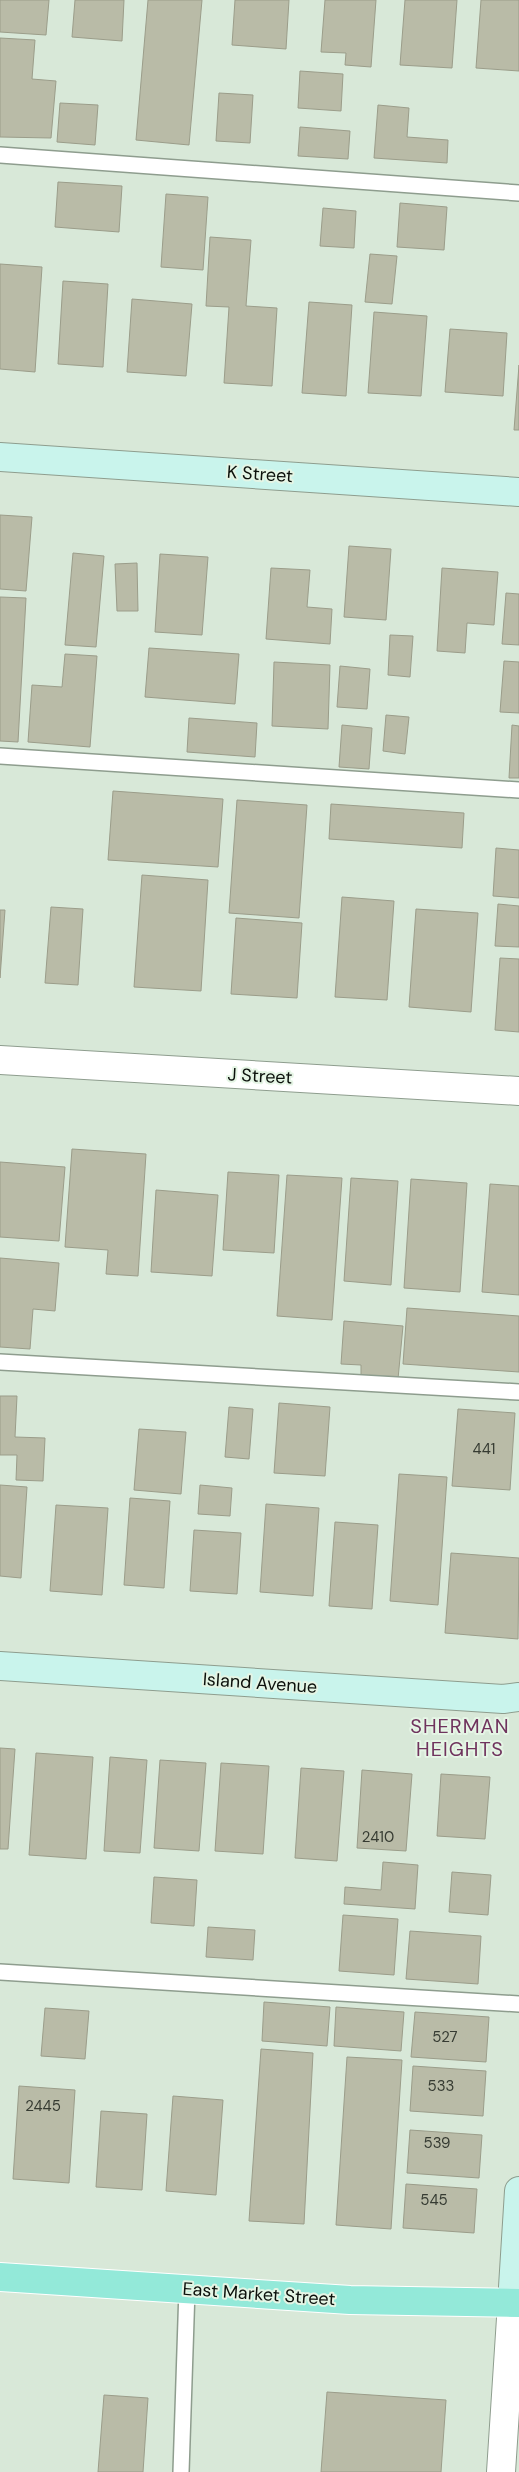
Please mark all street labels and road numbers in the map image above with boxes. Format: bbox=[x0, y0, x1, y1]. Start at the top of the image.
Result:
street label: K Street bbox=[226, 460, 294, 488]
street label: J Street bbox=[227, 1062, 293, 1090]
street label: Island Avenue bbox=[202, 1667, 318, 1699]
street label: East Market Street bbox=[182, 2277, 336, 2311]

